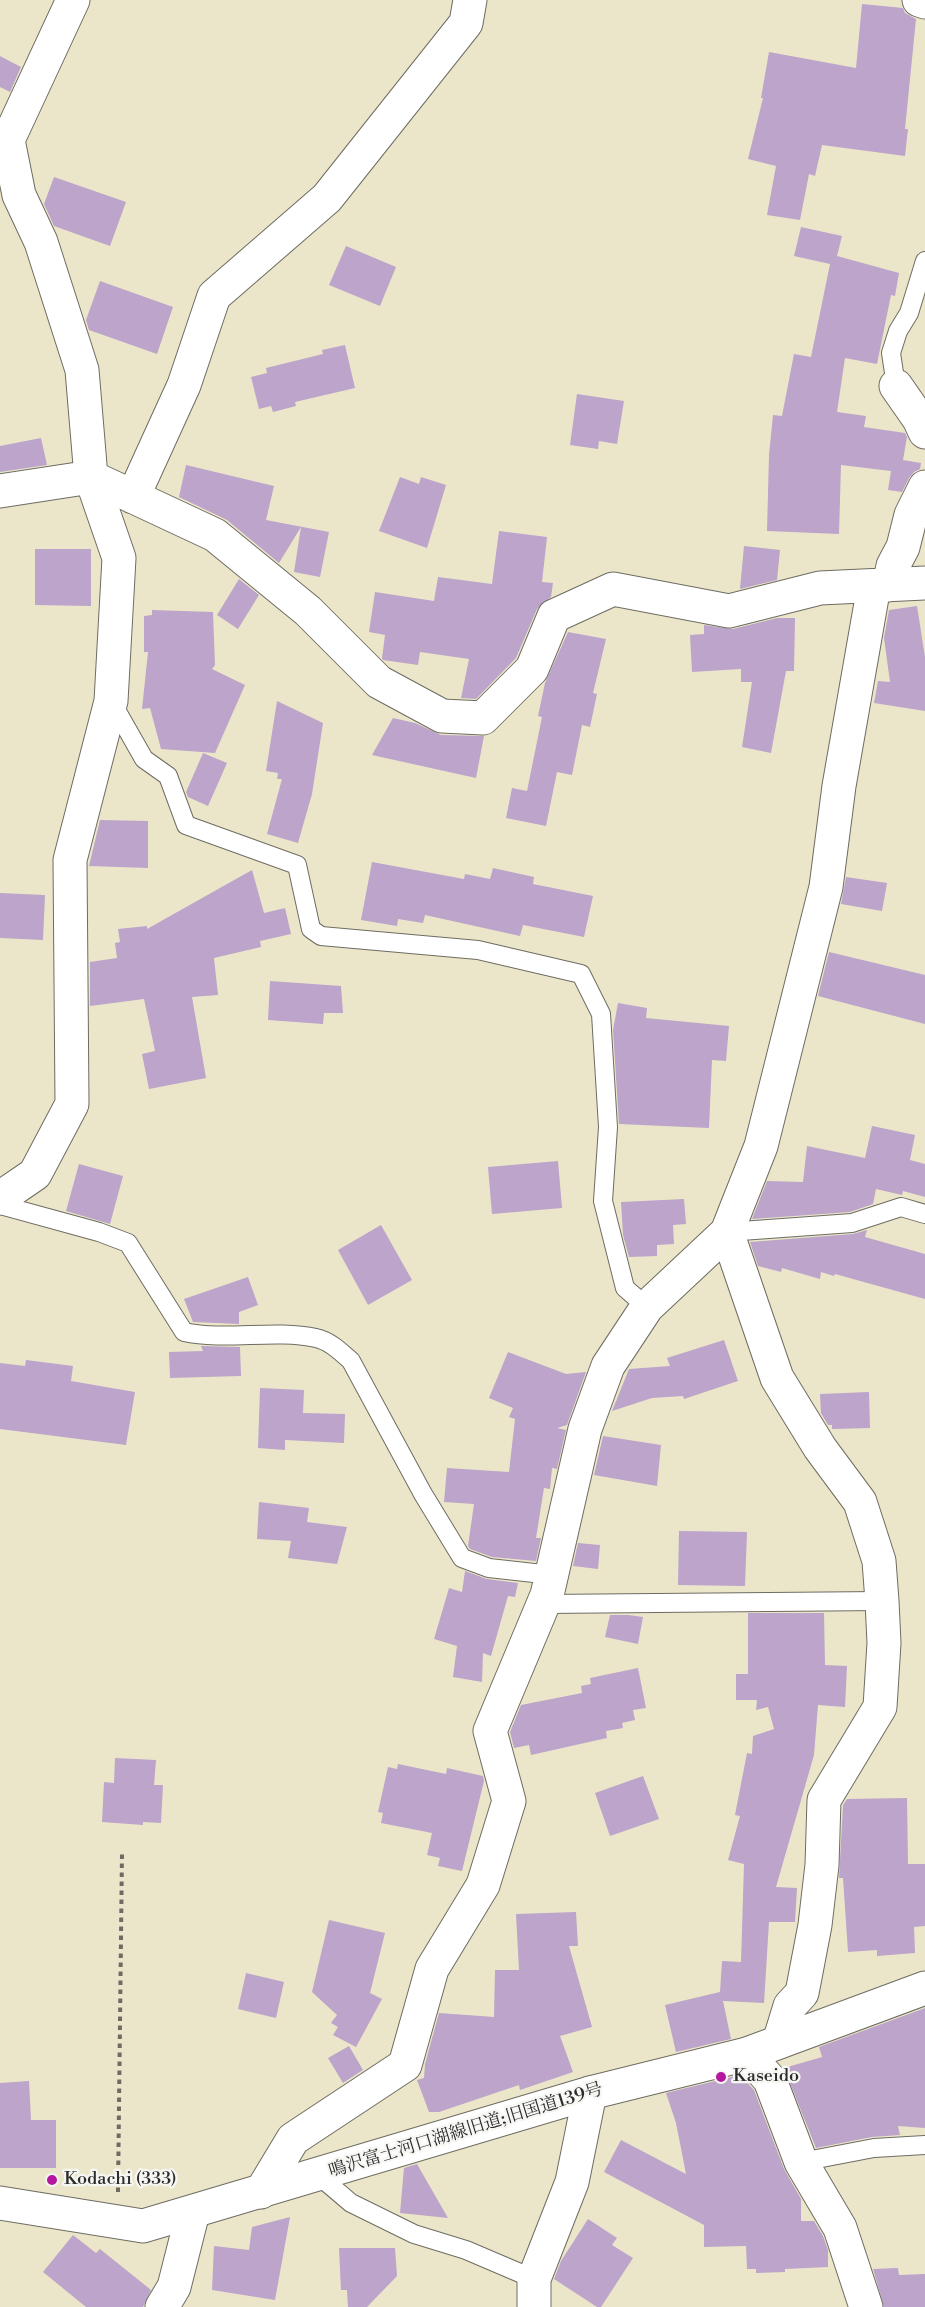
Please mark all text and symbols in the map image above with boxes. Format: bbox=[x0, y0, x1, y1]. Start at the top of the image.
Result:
place label: Kaseido bbox=[733, 2066, 799, 2088]
marker: Kaseido bbox=[714, 2070, 728, 2084]
street label: 鳴沢富士河口湖線旧道;旧国道139号 bbox=[326, 2079, 606, 2183]
place label: Kodachi (333) bbox=[64, 2169, 177, 2191]
marker: Kodachi (333) bbox=[45, 2173, 59, 2187]

